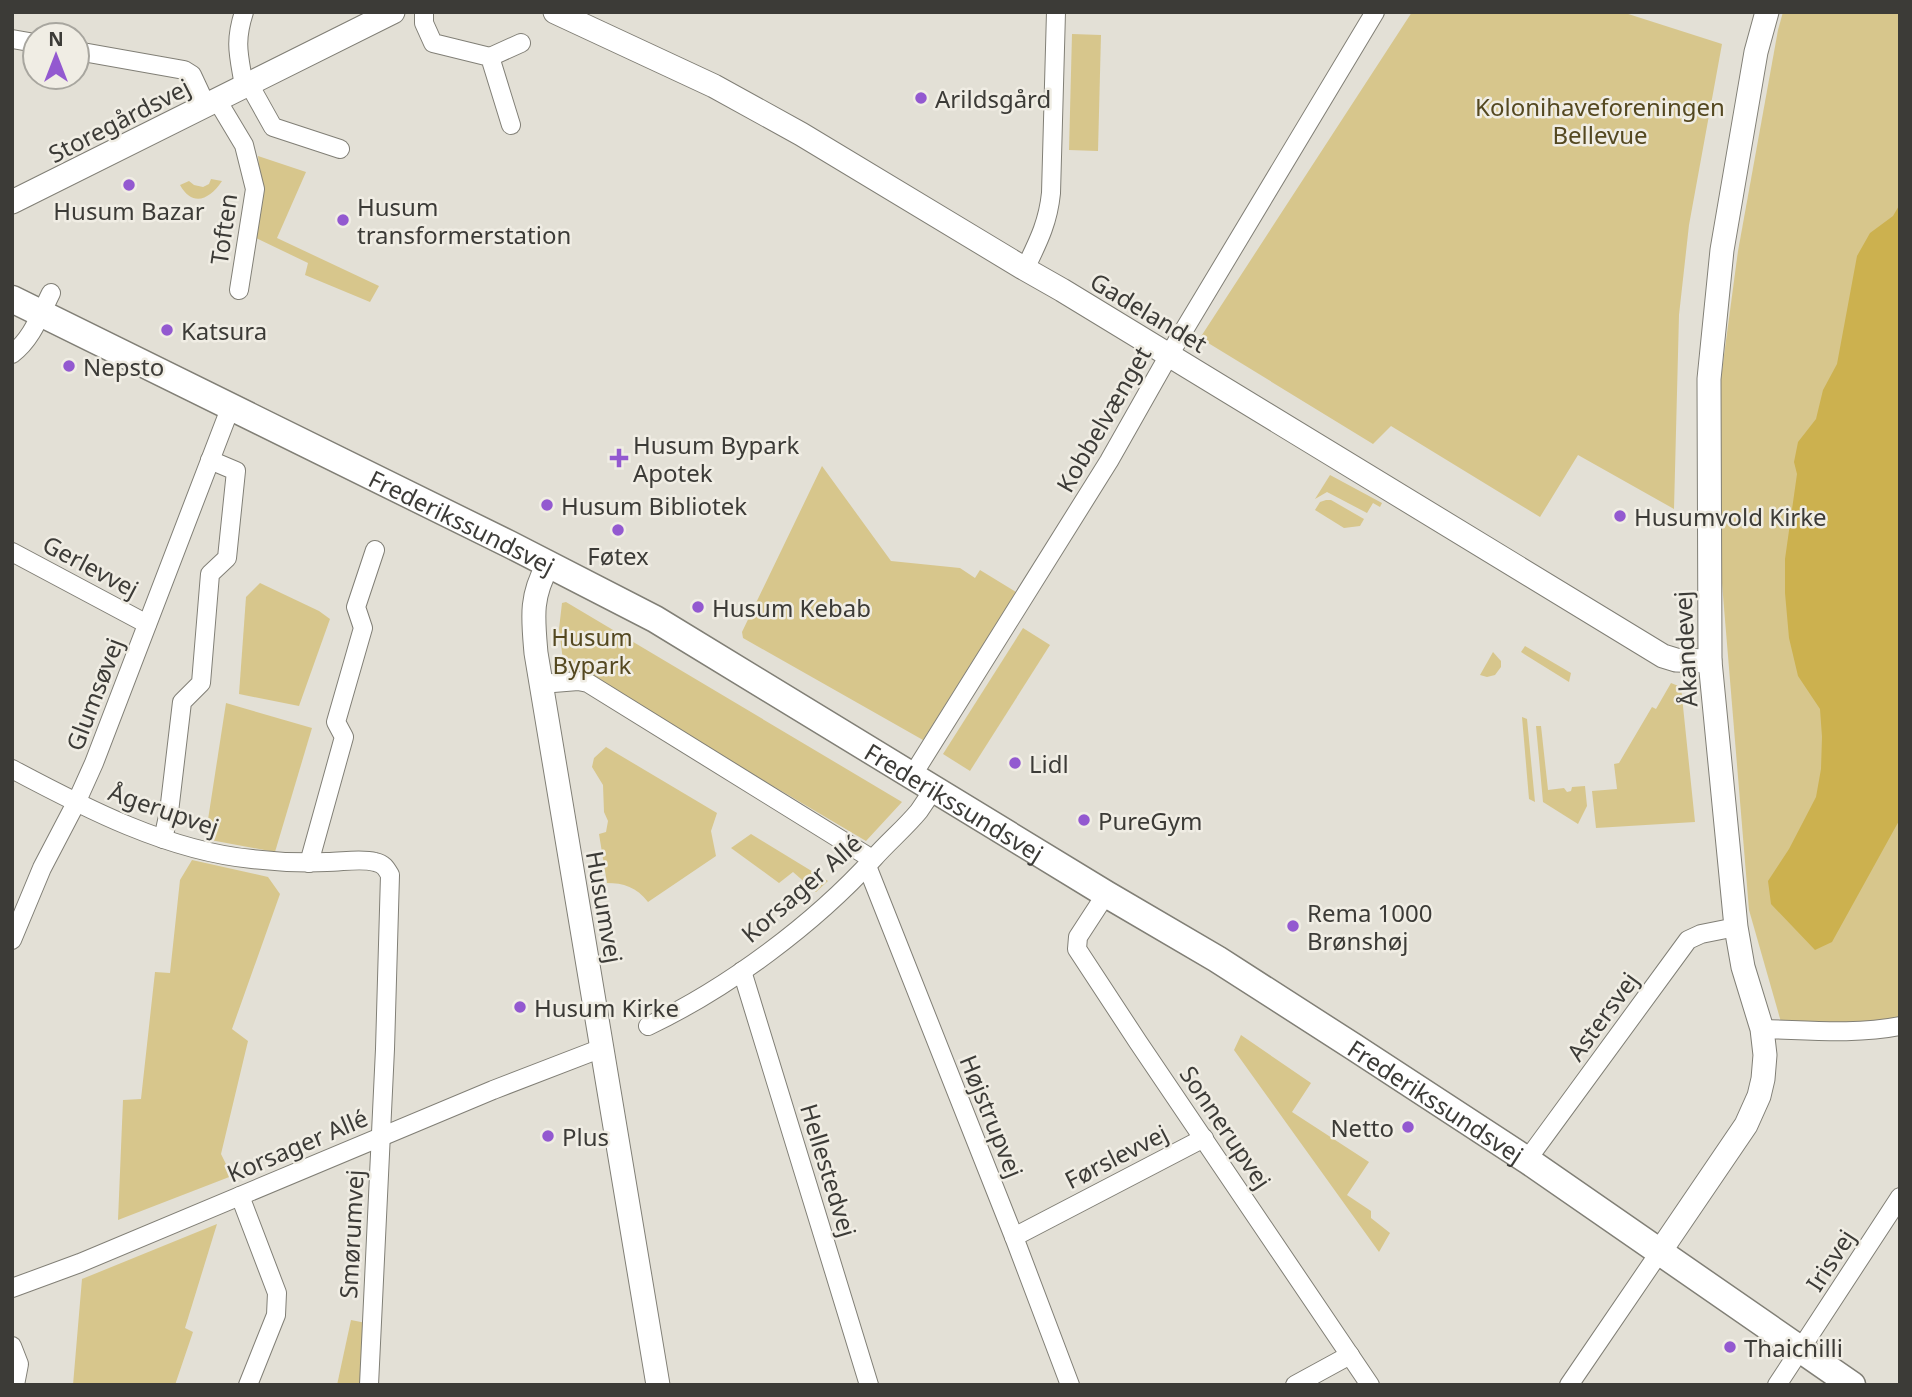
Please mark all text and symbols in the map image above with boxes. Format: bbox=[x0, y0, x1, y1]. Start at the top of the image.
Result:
north arrow bbox=[21, 21, 91, 91]
text: N bbox=[48, 26, 64, 52]
street label: Storegårdsvej bbox=[42, 70, 196, 170]
place label: Arildsgård bbox=[935, 82, 1051, 115]
marker: Arildsgård bbox=[913, 90, 929, 106]
park label: Kolonihaveforeningen Bellevue bbox=[1475, 90, 1725, 151]
marker: Husum Bazar bbox=[121, 177, 137, 193]
place label: Husum transformerstation bbox=[357, 190, 571, 251]
street label: Toften bbox=[202, 191, 244, 267]
place label: Husum Bazar bbox=[53, 194, 205, 227]
marker: Husum transformerstation bbox=[335, 212, 351, 228]
street label: Gadelandet bbox=[1084, 264, 1214, 360]
place label: Katsura bbox=[181, 314, 267, 347]
marker: Katsura bbox=[159, 322, 175, 338]
street label: Kobbelvænget bbox=[1048, 340, 1158, 498]
place label: Nepsto bbox=[83, 350, 164, 383]
marker: Nepsto bbox=[61, 358, 77, 374]
place label: Husum Bypark Apotek bbox=[633, 428, 800, 489]
marker: Husum Bypark Apotek bbox=[611, 450, 627, 466]
street label: Frederikssundsvej bbox=[364, 461, 561, 581]
place label: Husum Bibliotek bbox=[561, 489, 747, 522]
marker: Husum Bibliotek bbox=[539, 497, 555, 513]
place label: Husumvold Kirke bbox=[1634, 500, 1827, 533]
marker: Husumvold Kirke bbox=[1612, 508, 1628, 524]
marker: Føtex bbox=[610, 522, 626, 538]
street label: Gerlevvej bbox=[37, 527, 145, 605]
place label: Føtex bbox=[587, 539, 649, 572]
street label: Åkandevej bbox=[1665, 590, 1705, 708]
place label: Husum Kebab bbox=[712, 591, 871, 624]
marker: Husum Kebab bbox=[690, 599, 706, 615]
park label: Husum Bypark bbox=[551, 620, 633, 681]
street label: Glumsøvej bbox=[57, 633, 131, 755]
street label: Frederikssundsvej bbox=[859, 735, 1050, 869]
place label: Lidl bbox=[1029, 747, 1069, 780]
marker: Lidl bbox=[1007, 755, 1023, 771]
street label: Ågerupvej bbox=[104, 775, 224, 843]
place label: PureGym bbox=[1098, 804, 1202, 837]
marker: PureGym bbox=[1076, 812, 1092, 828]
street label: Korsager Allé bbox=[734, 826, 868, 950]
street label: Husumvej bbox=[579, 848, 631, 966]
place label: Rema 1000 Brønshøj bbox=[1307, 896, 1433, 957]
marker: Rema 1000 Brønshøj bbox=[1285, 918, 1301, 934]
street label: Astersvej bbox=[1559, 965, 1645, 1067]
place label: Husum Kirke bbox=[534, 991, 679, 1024]
marker: Husum Kirke bbox=[512, 999, 528, 1015]
street label: Frederikssundsvej bbox=[1342, 1031, 1530, 1170]
street label: Højstrupvej bbox=[952, 1050, 1032, 1182]
street label: Sonnerupvej bbox=[1173, 1059, 1279, 1195]
street label: Hellestedvej bbox=[793, 1099, 865, 1241]
street label: Korsager Allé bbox=[222, 1101, 372, 1189]
place label: Netto bbox=[1330, 1111, 1394, 1144]
street label: Førslevvej bbox=[1059, 1116, 1173, 1196]
marker: Netto bbox=[1400, 1119, 1416, 1135]
place label: Plus bbox=[562, 1120, 609, 1153]
marker: Plus bbox=[540, 1128, 556, 1144]
street label: Smørumvej bbox=[331, 1169, 371, 1299]
street label: Irisvej bbox=[1798, 1223, 1862, 1297]
place label: Thaichilli bbox=[1744, 1331, 1843, 1364]
marker: Thaichilli bbox=[1722, 1339, 1738, 1355]

